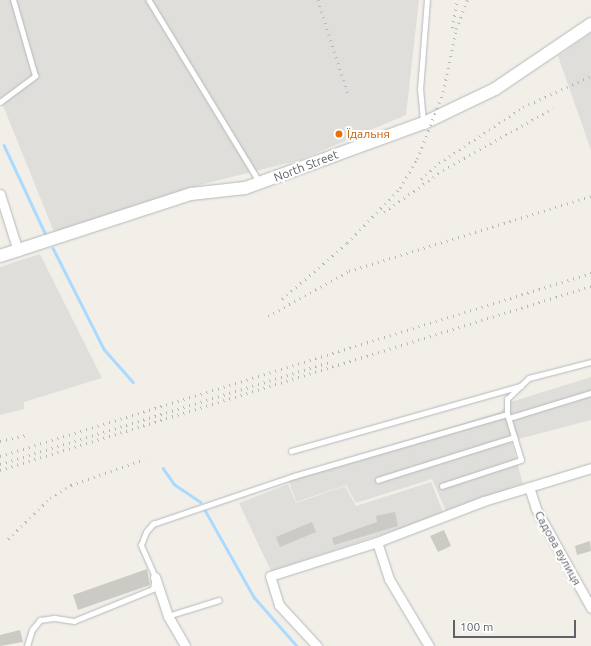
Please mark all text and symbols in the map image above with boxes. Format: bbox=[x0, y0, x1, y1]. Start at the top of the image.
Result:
place label: Їдальня bbox=[347, 127, 390, 141]
marker: Їдальня bbox=[334, 129, 344, 139]
street label: North Street bbox=[272, 147, 340, 185]
street label: Садова вулиця bbox=[532, 508, 584, 588]
scale bar bbox=[455, 612, 578, 638]
text: 100 m bbox=[460, 620, 493, 633]

